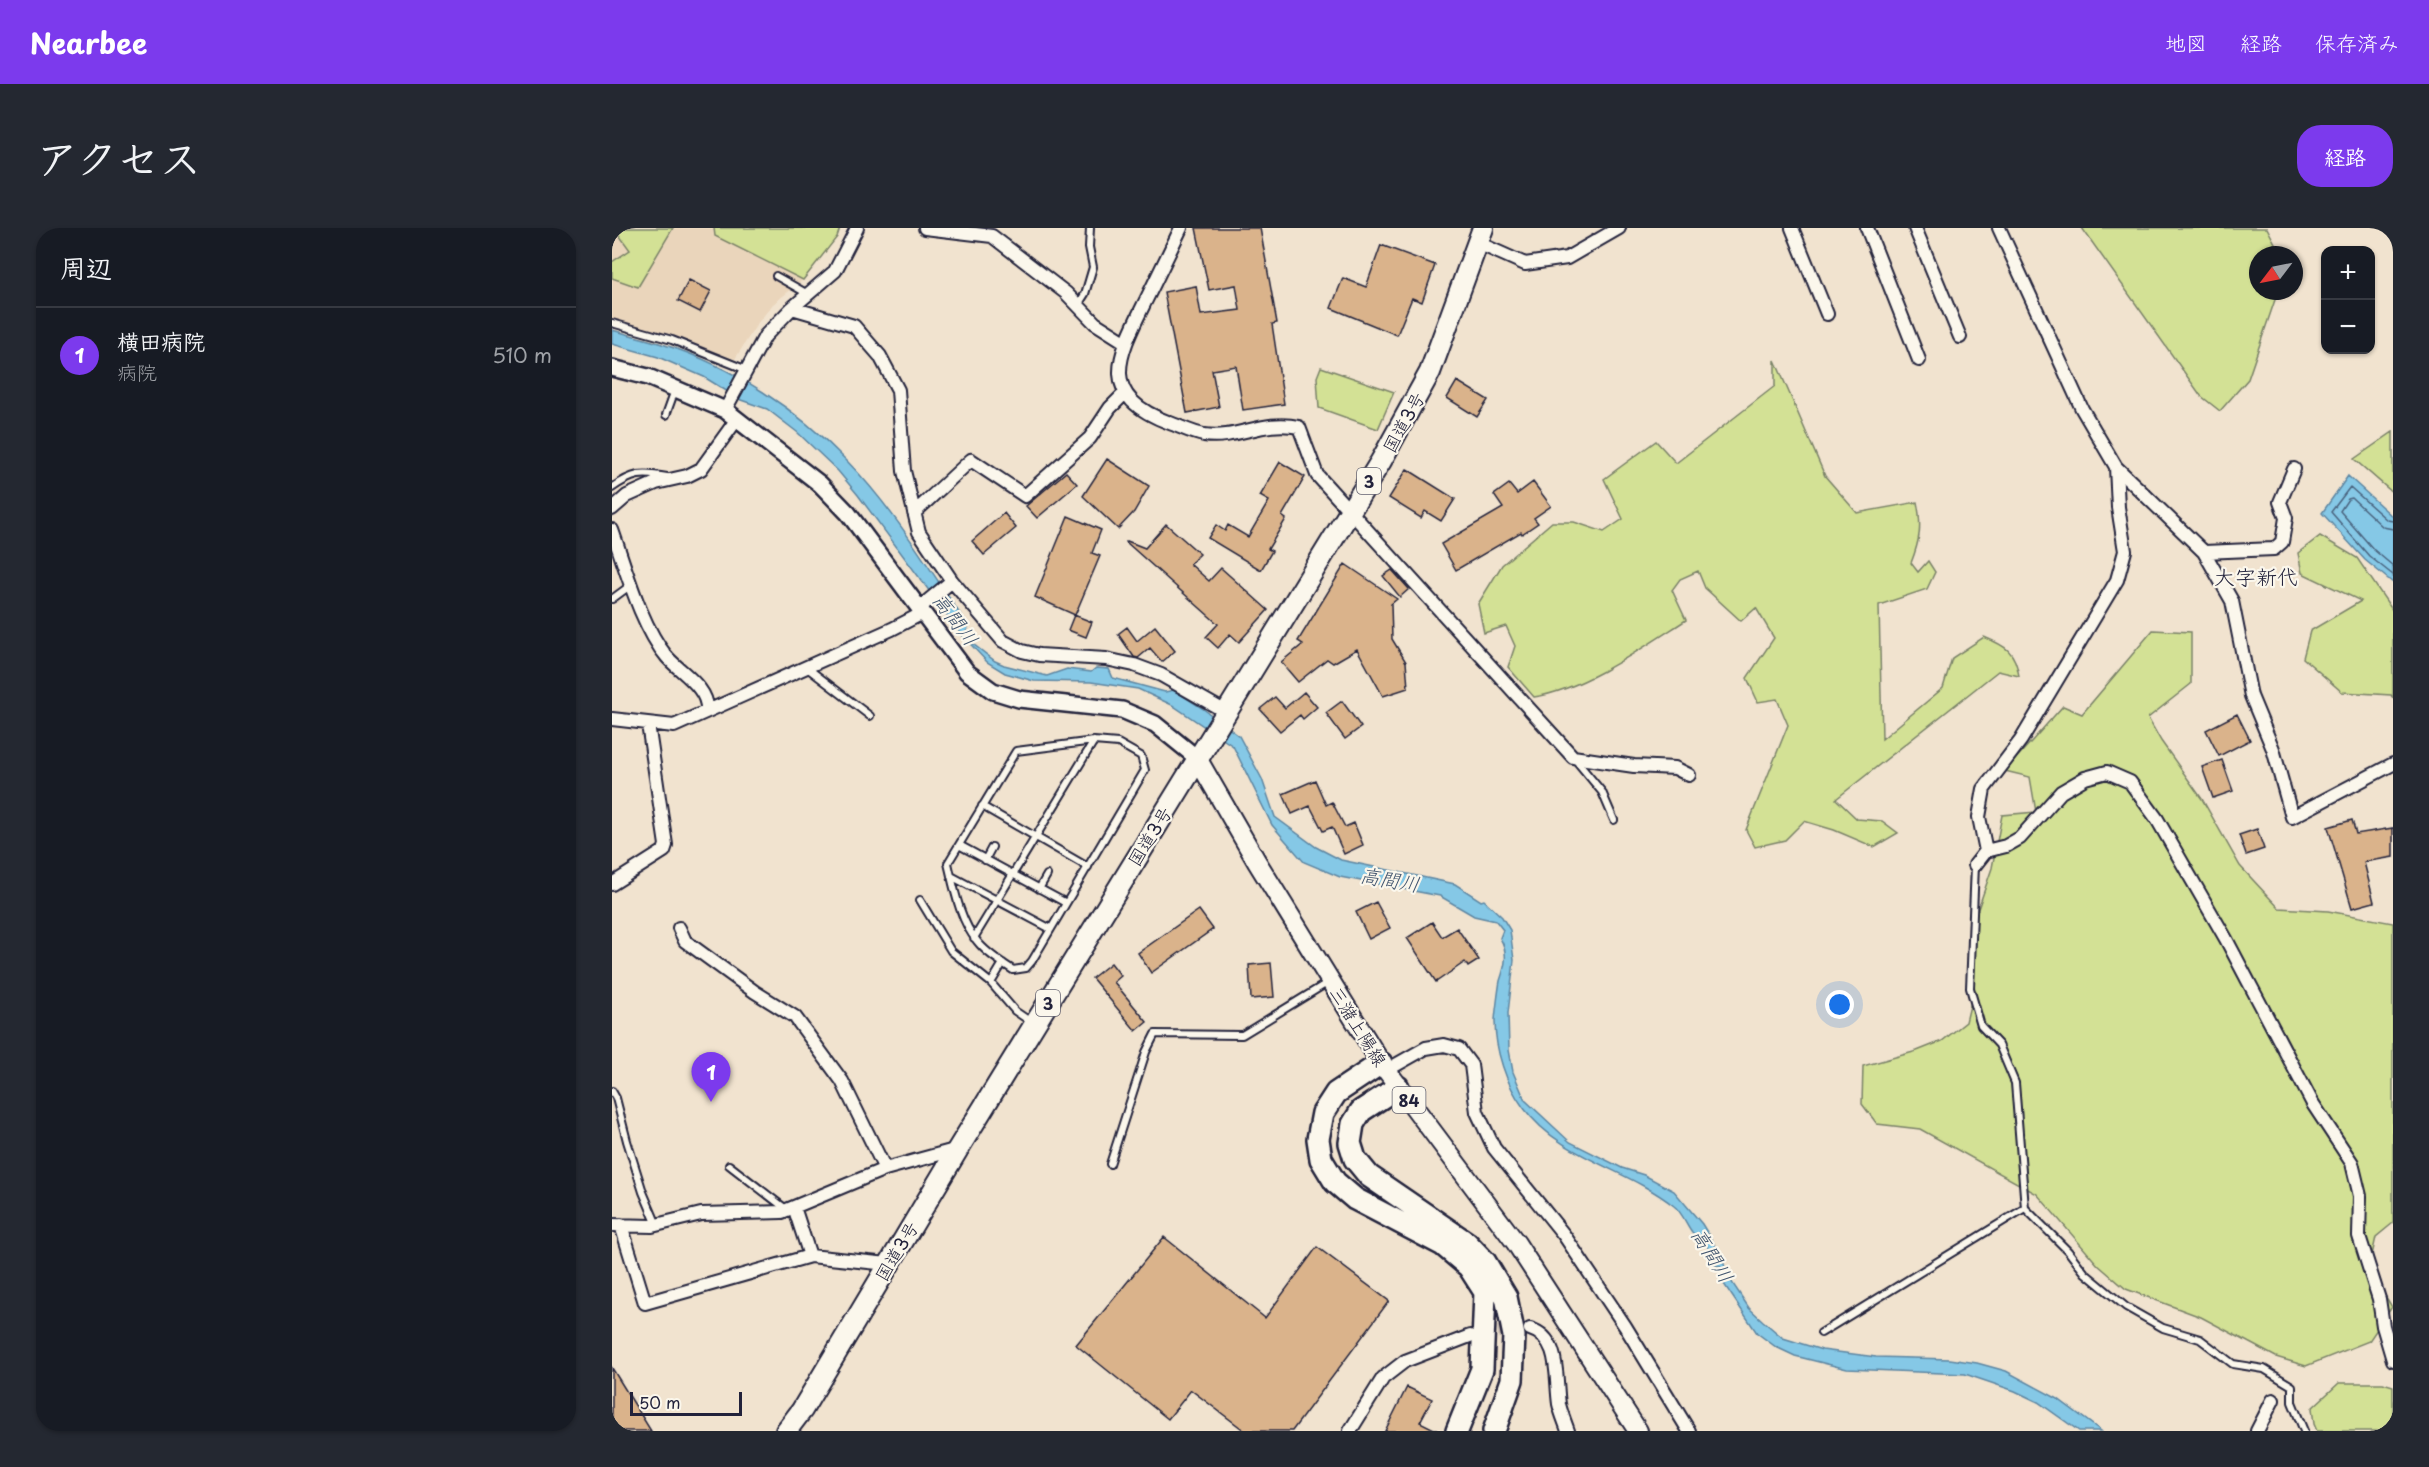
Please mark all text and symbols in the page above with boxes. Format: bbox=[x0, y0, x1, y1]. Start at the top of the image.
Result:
text: Nearbee bbox=[30, 21, 147, 64]
text: 地図 bbox=[2165, 26, 2207, 58]
text: 経路 bbox=[2240, 26, 2282, 58]
text: 保存済み bbox=[2315, 26, 2399, 58]
text: アクセス bbox=[36, 125, 201, 188]
button: 経路 bbox=[2297, 125, 2393, 187]
north arrow bbox=[2249, 246, 2303, 300]
map controls bbox=[2321, 246, 2375, 354]
button: + bbox=[2321, 246, 2375, 300]
text: 周辺 bbox=[60, 248, 112, 287]
button: − bbox=[2321, 300, 2375, 354]
text: 横田病院 bbox=[117, 324, 205, 357]
text: 1 bbox=[75, 340, 84, 370]
text: 510 m bbox=[492, 340, 552, 370]
text: 病院 bbox=[117, 357, 157, 387]
street label: 国道3号 bbox=[1375, 387, 1431, 457]
road number: 3 bbox=[1357, 468, 1381, 494]
district label: 大字新代 bbox=[2214, 560, 2298, 592]
water label: 高間川 bbox=[926, 586, 986, 652]
street label: 国道3号 bbox=[1120, 801, 1178, 871]
water label: 高間川 bbox=[1358, 859, 1422, 899]
street label: 三潴上陽線 bbox=[1324, 981, 1394, 1071]
road number: 3 bbox=[1036, 990, 1060, 1016]
your location bbox=[1825, 990, 1854, 1019]
pin: 1 bbox=[692, 1052, 730, 1102]
road number: 84 bbox=[1392, 1087, 1426, 1113]
street label: 国道3号 bbox=[867, 1216, 925, 1286]
water label: 高間川 bbox=[1684, 1222, 1742, 1288]
scale bar bbox=[630, 1389, 742, 1416]
text: 50 m bbox=[639, 1390, 680, 1414]

